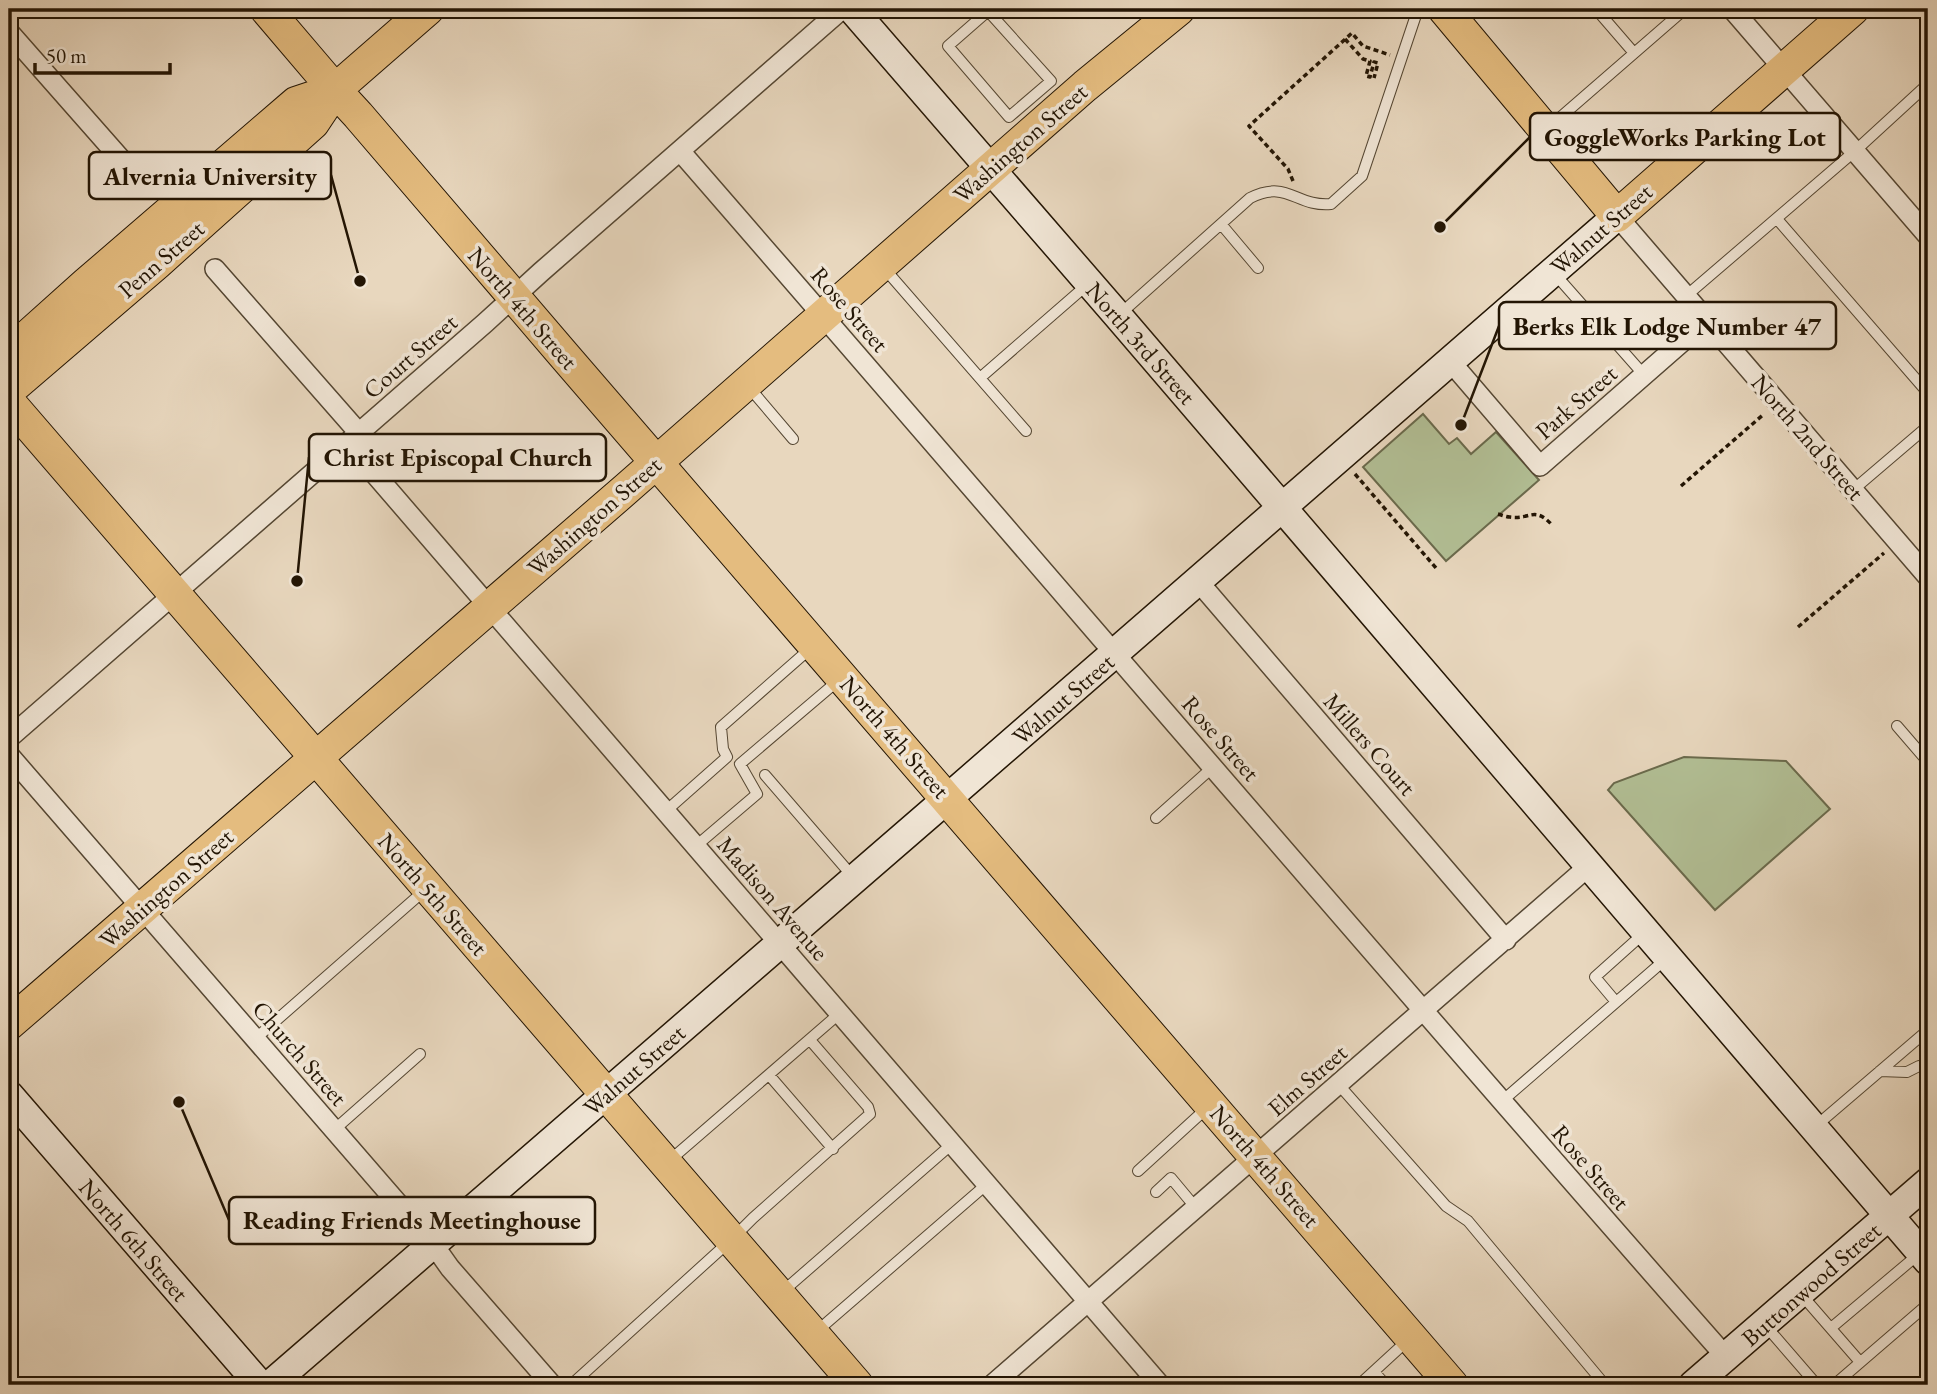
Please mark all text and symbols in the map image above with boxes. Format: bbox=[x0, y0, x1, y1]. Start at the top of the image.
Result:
scale bar bbox=[35, 32, 170, 76]
text: 50 m bbox=[46, 42, 87, 69]
street label: Washington Street bbox=[946, 76, 1094, 210]
callout: GoggleWorks Parking Lot bbox=[1530, 113, 1840, 160]
text: GoggleWorks Parking Lot bbox=[1544, 120, 1826, 154]
callout: Alvernia University bbox=[89, 152, 331, 199]
text: Alvernia University bbox=[102, 159, 317, 193]
street label: Walnut Street bbox=[1544, 176, 1659, 282]
street label: Penn Street bbox=[111, 213, 211, 305]
street label: North 4th Street bbox=[461, 240, 585, 376]
street label: Rose Street bbox=[804, 260, 896, 359]
street label: North 3rd Street bbox=[1079, 275, 1203, 411]
callout: Berks Elk Lodge Number 47 bbox=[1499, 302, 1836, 349]
street label: Court Street bbox=[357, 306, 464, 405]
text: Berks Elk Lodge Number 47 bbox=[1513, 309, 1822, 343]
street label: Park Street bbox=[1529, 358, 1624, 446]
street label: North 2nd Street bbox=[1745, 367, 1872, 507]
callout: Christ Episcopal Church bbox=[309, 434, 606, 481]
text: Christ Episcopal Church bbox=[324, 440, 593, 474]
street label: Washington Street bbox=[520, 449, 668, 583]
street label: Walnut Street bbox=[1006, 646, 1121, 752]
street label: North 4th Street bbox=[833, 669, 957, 805]
street label: Millers Court bbox=[1317, 686, 1423, 802]
street label: Rose Street bbox=[1175, 689, 1267, 788]
street label: Washington Street bbox=[92, 821, 240, 955]
street label: North 5th Street bbox=[371, 826, 495, 962]
street label: Madison Avenue bbox=[711, 829, 835, 967]
street label: Church Street bbox=[246, 994, 355, 1112]
street label: Walnut Street bbox=[577, 1017, 692, 1123]
street label: Elm Street bbox=[1261, 1037, 1354, 1123]
street label: North 4th Street bbox=[1203, 1098, 1327, 1234]
street label: Rose Street bbox=[1545, 1118, 1637, 1217]
street label: North 6th Street bbox=[72, 1172, 196, 1308]
callout: Reading Friends Meetinghouse bbox=[229, 1197, 595, 1244]
text: Reading Friends Meetinghouse bbox=[243, 1203, 581, 1237]
street label: Buttonwood Street bbox=[1735, 1215, 1888, 1353]

